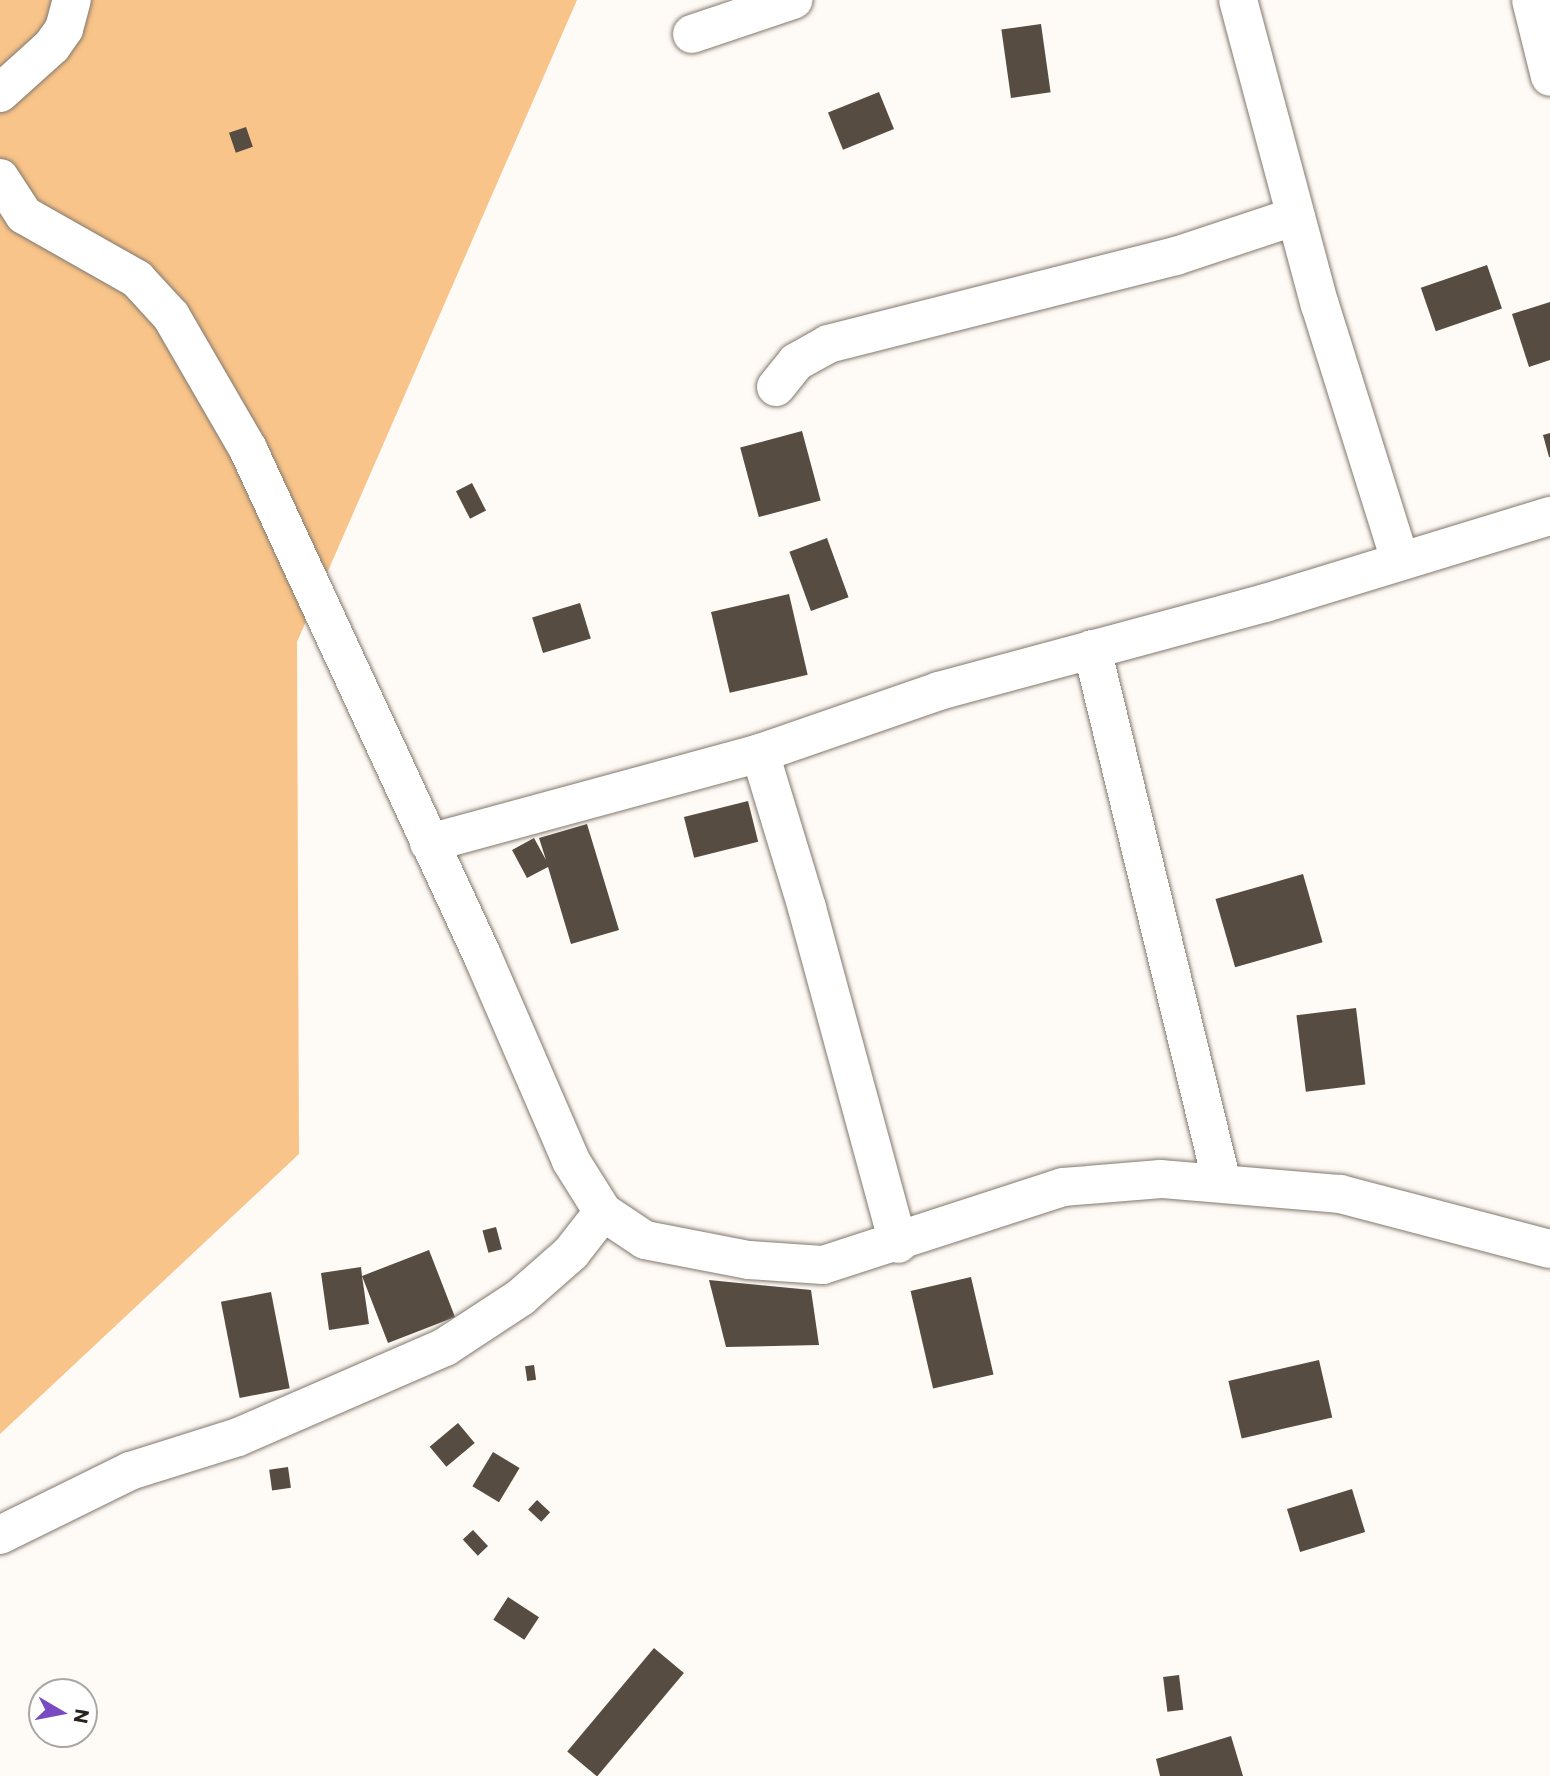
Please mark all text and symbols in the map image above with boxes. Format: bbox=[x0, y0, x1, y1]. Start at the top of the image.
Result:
north arrow bbox=[28, 1678, 98, 1748]
text: N bbox=[70, 1707, 95, 1725]

